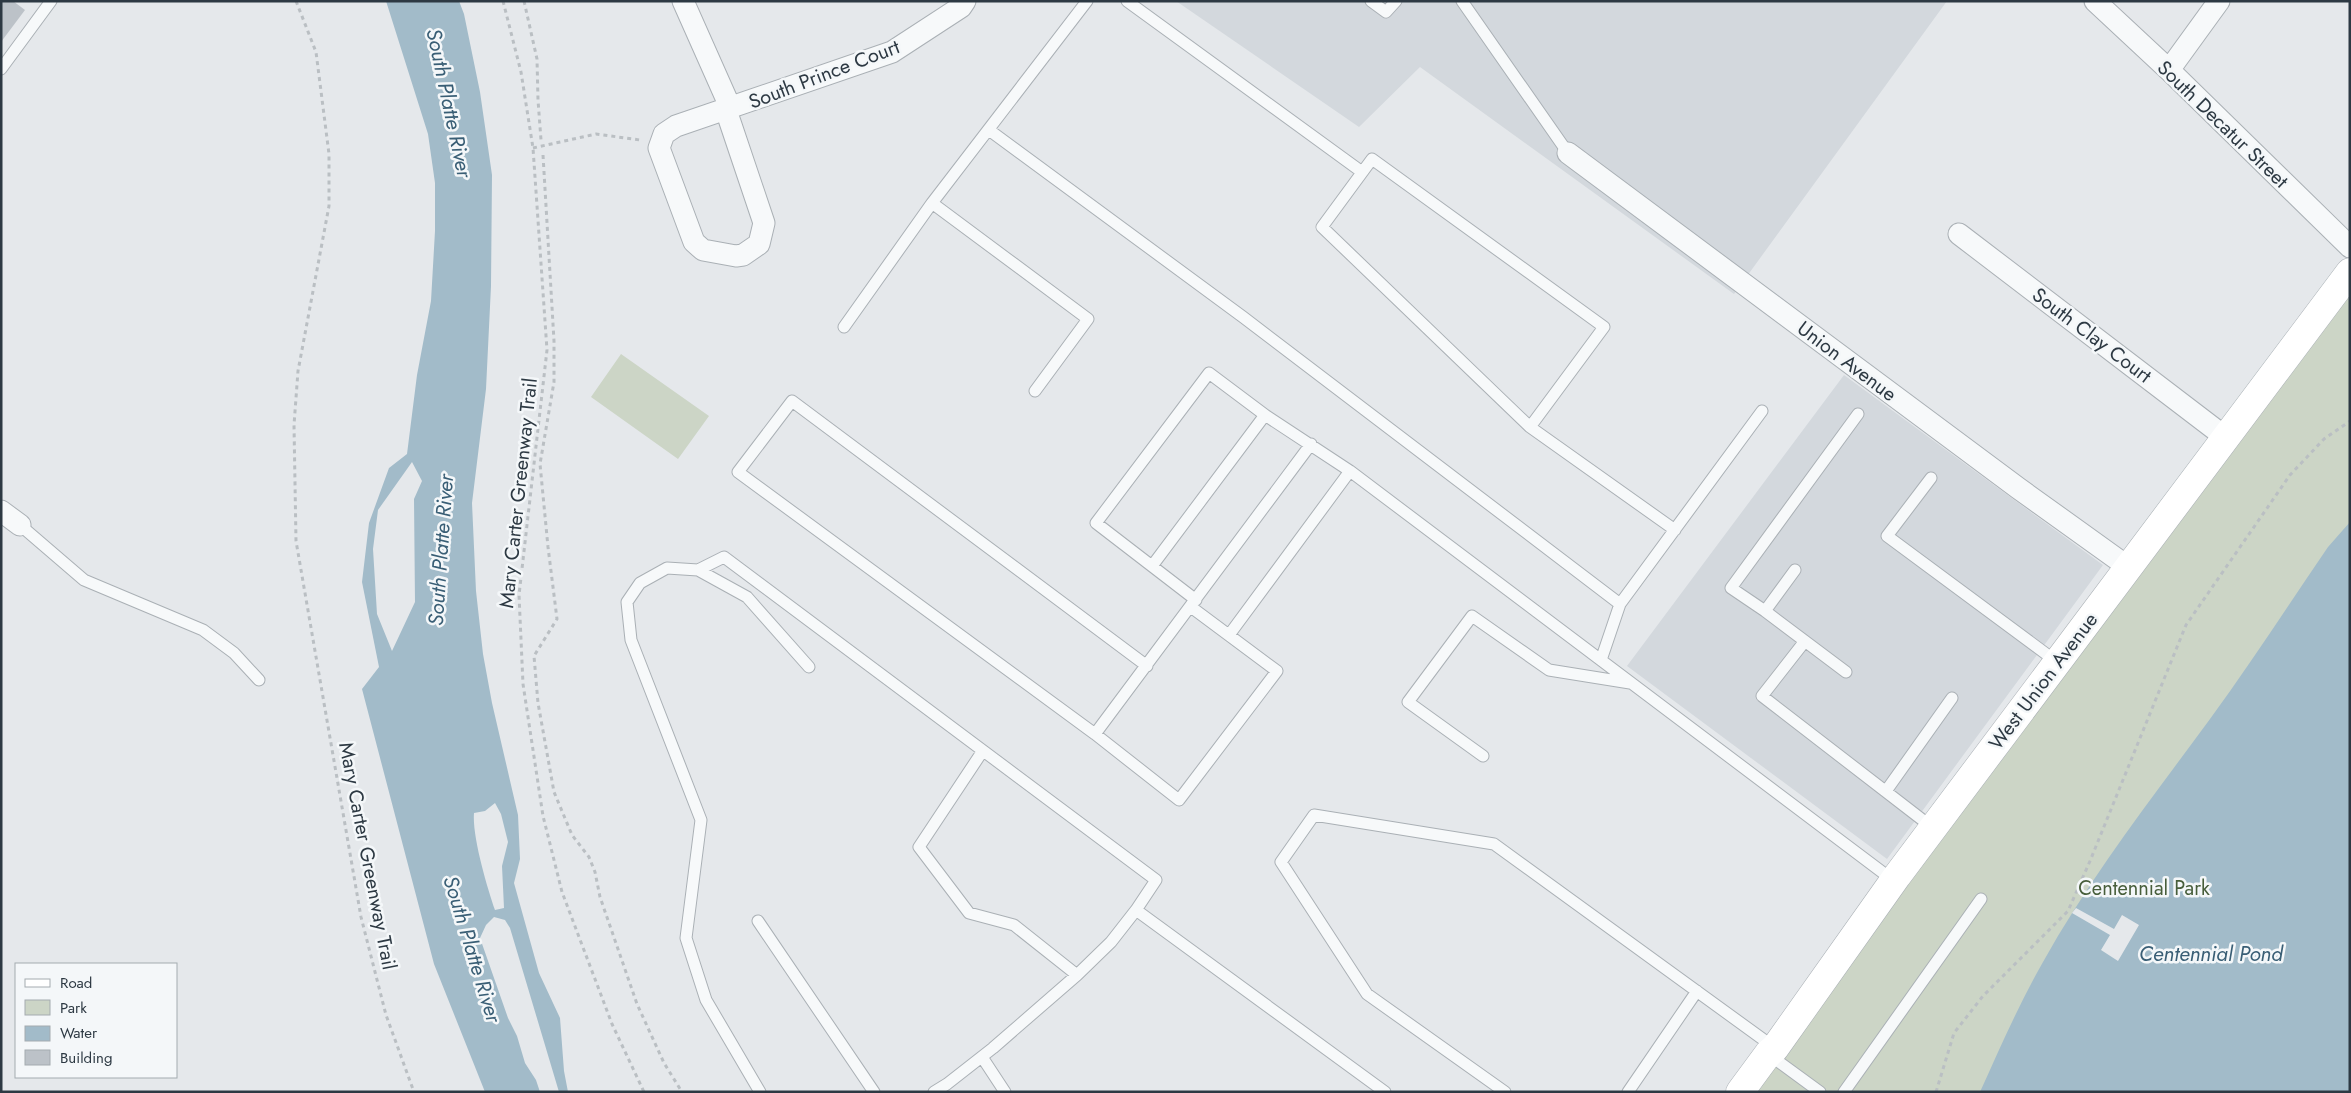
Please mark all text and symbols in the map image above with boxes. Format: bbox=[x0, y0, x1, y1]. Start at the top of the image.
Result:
water label: South Platte River bbox=[419, 26, 480, 181]
street label: South Prince Court bbox=[745, 32, 904, 117]
street label: South Decatur Street bbox=[2150, 54, 2295, 195]
street label: South Clay Court bbox=[2026, 281, 2158, 390]
street label: Union Avenue bbox=[1791, 314, 1903, 408]
street label: Mary Carter Greenway Trail bbox=[492, 377, 545, 610]
water label: South Platte River bbox=[421, 472, 461, 627]
street label: West Union Avenue bbox=[1982, 607, 2105, 756]
street label: Mary Carter Greenway Trail bbox=[331, 740, 404, 972]
water label: South Platte River bbox=[435, 872, 509, 1027]
park label: Centennial Park bbox=[2078, 874, 2210, 903]
water label: Centennial Pond bbox=[2139, 939, 2284, 969]
legend bbox=[15, 963, 178, 1078]
text: Road bbox=[60, 972, 92, 994]
text: Park bbox=[60, 997, 87, 1019]
text: Water bbox=[60, 1022, 98, 1044]
text: Building bbox=[60, 1047, 112, 1069]

